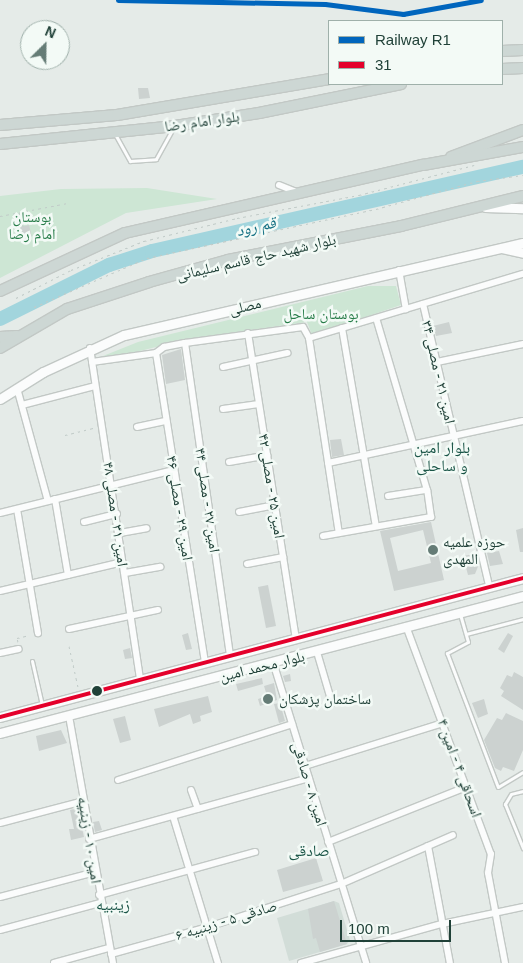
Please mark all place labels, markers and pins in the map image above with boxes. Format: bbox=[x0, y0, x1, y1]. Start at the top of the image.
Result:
place label: حوزه علمیه المهدی bbox=[443, 532, 505, 567]
marker: حوزه علمیه المهدی bbox=[427, 544, 439, 556]
unlabelled marker bbox=[92, 686, 102, 696]
place label: ساختمان پزشکان bbox=[279, 690, 371, 708]
marker: ساختمان پزشکان bbox=[261, 692, 275, 706]

